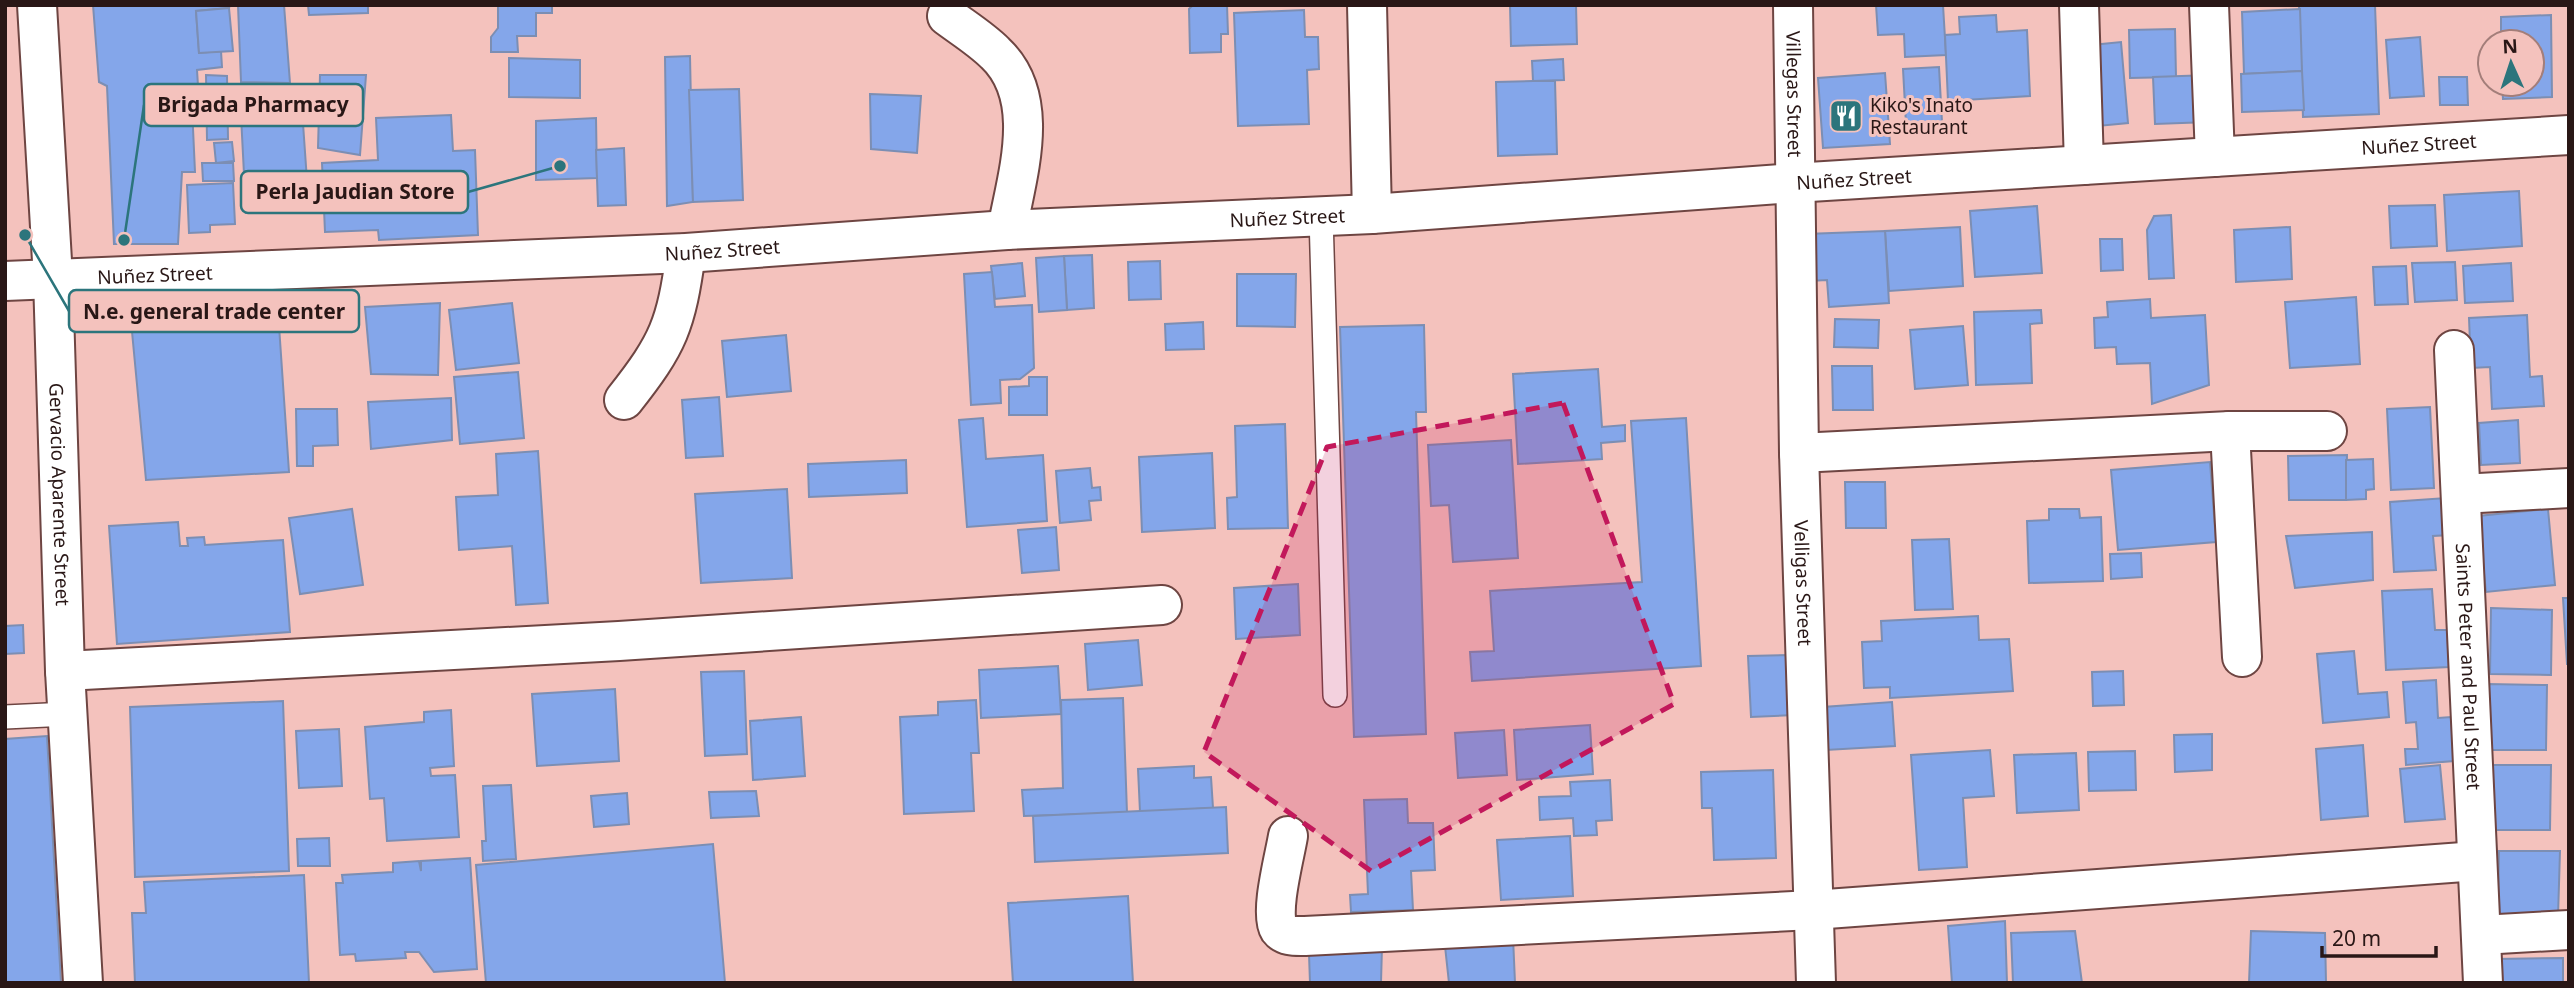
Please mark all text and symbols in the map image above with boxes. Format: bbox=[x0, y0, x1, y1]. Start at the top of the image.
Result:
north arrow bbox=[2476, 28, 2546, 98]
street label: Villegas Street bbox=[1780, 31, 1808, 157]
text: N bbox=[2502, 33, 2519, 59]
callout: Brigada Pharmacy bbox=[144, 84, 363, 126]
text: Brigada Pharmacy bbox=[157, 90, 349, 118]
place label: Kiko's Inato Restaurant bbox=[1870, 92, 1973, 140]
restaurant icon: Kiko's Inato Restaurant bbox=[1827, 97, 1865, 135]
street label: Nuñez Street bbox=[2361, 128, 2477, 161]
street label: Nuñez Street bbox=[1796, 163, 1913, 196]
callout: Perla Jaudian Store bbox=[241, 171, 468, 213]
text: Perla Jaudian Store bbox=[256, 177, 455, 205]
street label: Nuñez Street bbox=[1229, 202, 1346, 233]
street label: Nuñez Street bbox=[664, 233, 781, 267]
street label: Nuñez Street bbox=[97, 259, 213, 290]
callout: N.e. general trade center bbox=[69, 290, 359, 332]
text: N.e. general trade center bbox=[83, 297, 346, 325]
street label: Gervacio Aparente Street bbox=[43, 382, 76, 607]
street label: Velligas Street bbox=[1788, 520, 1818, 646]
street label: Saints Peter and Paul Street bbox=[2450, 543, 2487, 791]
scale bar bbox=[2322, 914, 2436, 958]
text: 20 m bbox=[2332, 924, 2381, 952]

